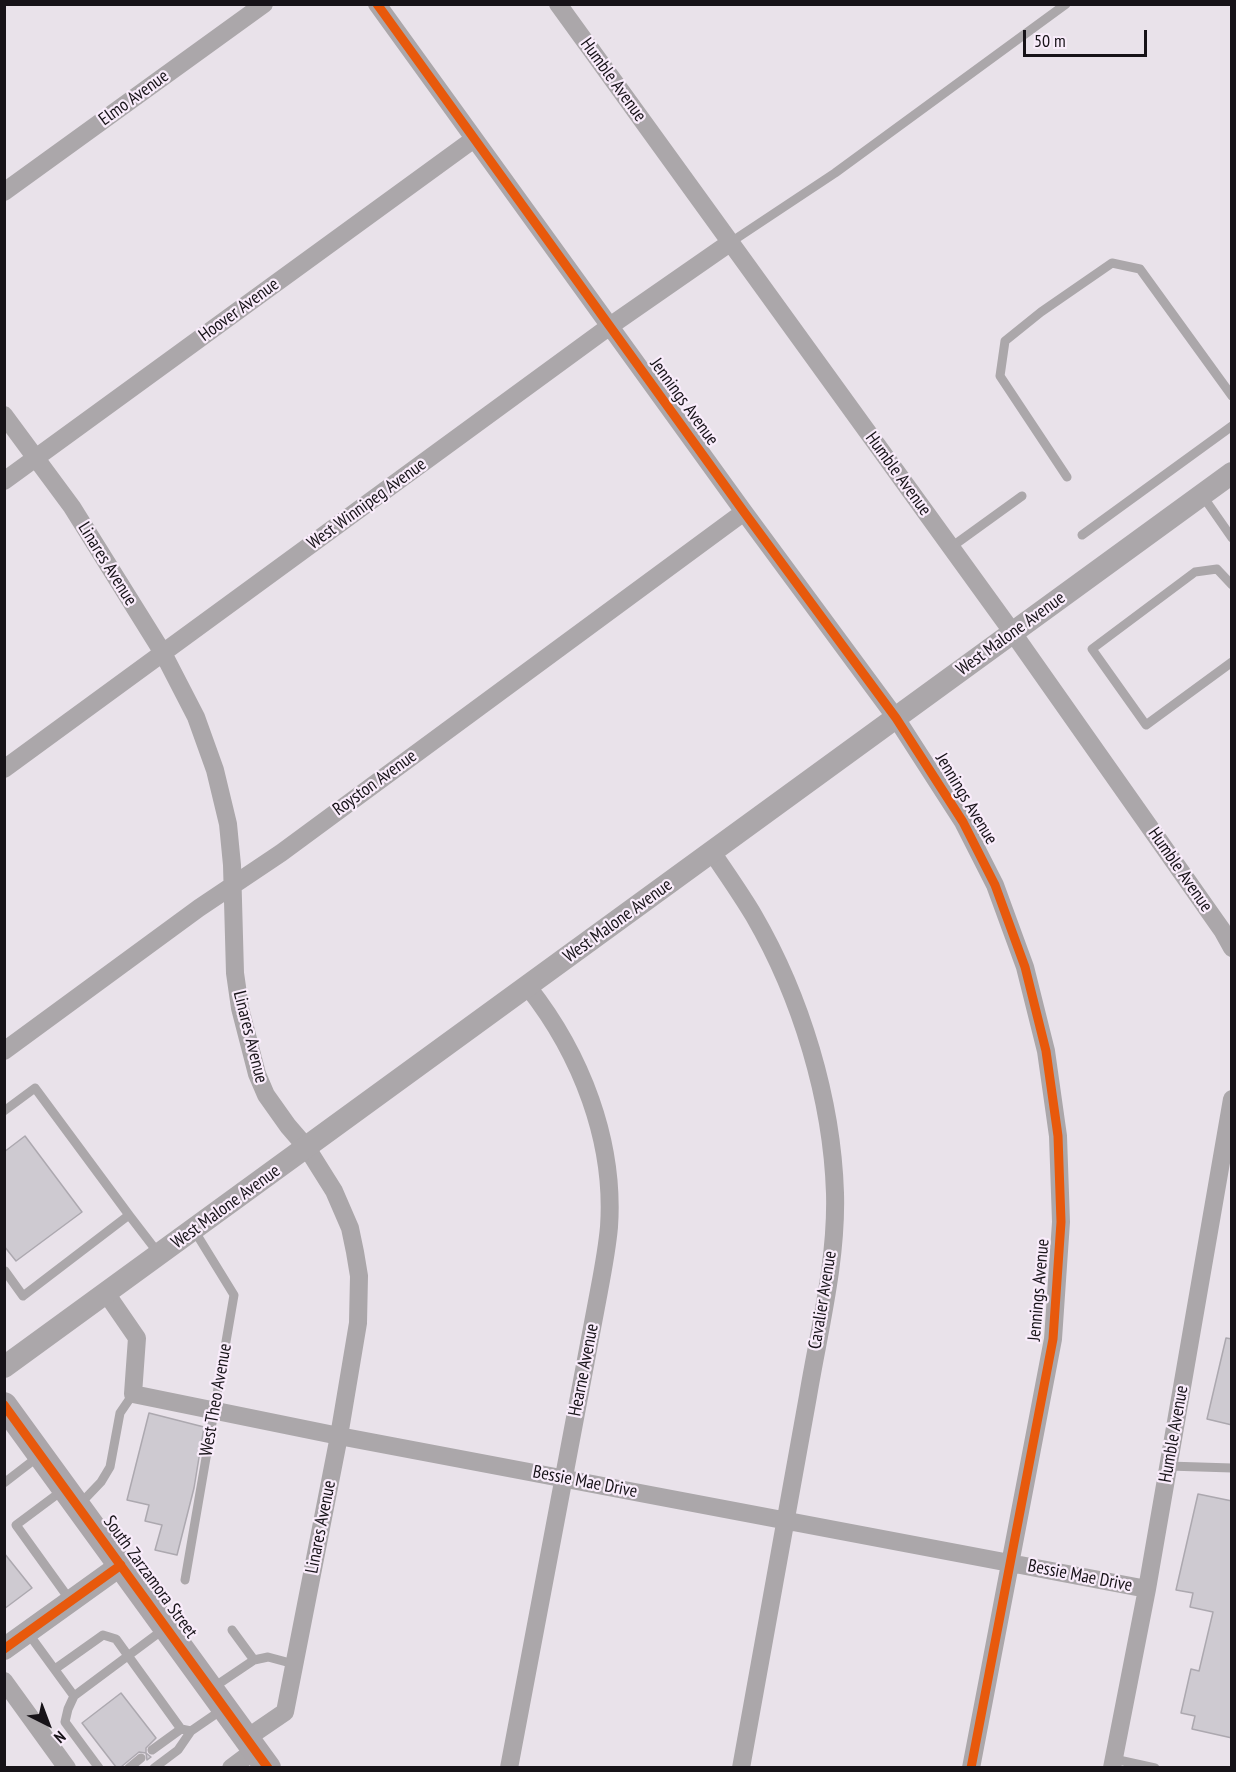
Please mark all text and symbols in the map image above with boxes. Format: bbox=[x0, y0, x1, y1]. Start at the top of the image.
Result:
scale bar bbox=[1026, 18, 1150, 56]
text: 50 m bbox=[1034, 29, 1066, 52]
street label: Humble Avenue bbox=[575, 34, 651, 126]
street label: Elmo Avenue bbox=[95, 66, 173, 130]
street label: Hoover Avenue bbox=[195, 274, 283, 346]
street label: Jennings Avenue bbox=[645, 354, 723, 450]
street label: Humble Avenue bbox=[860, 428, 936, 520]
street label: West Winnipeg Avenue bbox=[303, 454, 431, 554]
street label: Linares Avenue bbox=[73, 518, 141, 610]
street label: West Malone Avenue bbox=[952, 587, 1070, 681]
street label: Royston Avenue bbox=[329, 745, 421, 821]
street label: Jennings Avenue bbox=[930, 749, 1002, 849]
street label: Humble Avenue bbox=[1143, 824, 1217, 916]
street label: West Malone Avenue bbox=[559, 874, 677, 968]
street label: Linares Avenue bbox=[228, 989, 272, 1085]
street label: West Malone Avenue bbox=[167, 1160, 285, 1254]
street label: Jennings Avenue bbox=[1024, 1238, 1054, 1342]
street label: Cavalier Avenue bbox=[805, 1249, 841, 1351]
street label: Hearne Avenue bbox=[564, 1322, 604, 1418]
street label: West Theo Avenue bbox=[195, 1342, 237, 1458]
street label: Humble Avenue bbox=[1155, 1384, 1193, 1484]
street label: Bessie Mae Drive bbox=[531, 1461, 639, 1503]
street label: Linares Avenue bbox=[301, 1479, 341, 1575]
street label: South Zarzamora Street bbox=[98, 1512, 202, 1642]
street label: Bessie Mae Drive bbox=[1026, 1555, 1134, 1597]
north arrow bbox=[18, 1694, 78, 1754]
text: N bbox=[50, 1727, 70, 1748]

